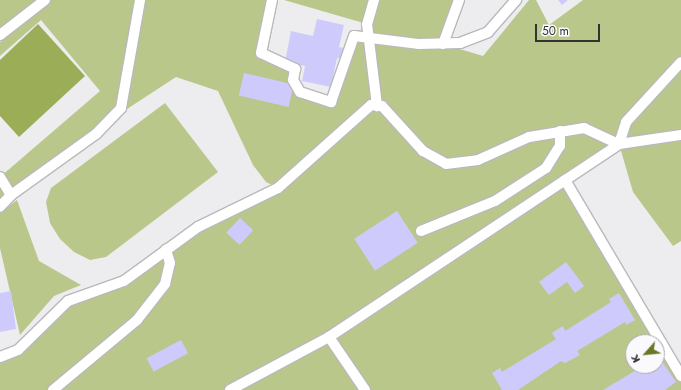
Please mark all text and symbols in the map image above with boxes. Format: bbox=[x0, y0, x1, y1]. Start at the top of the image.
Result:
scale bar bbox=[537, 16, 602, 42]
text: 50 m bbox=[542, 22, 569, 40]
north arrow bbox=[625, 334, 665, 374]
text: K bbox=[626, 352, 644, 366]

